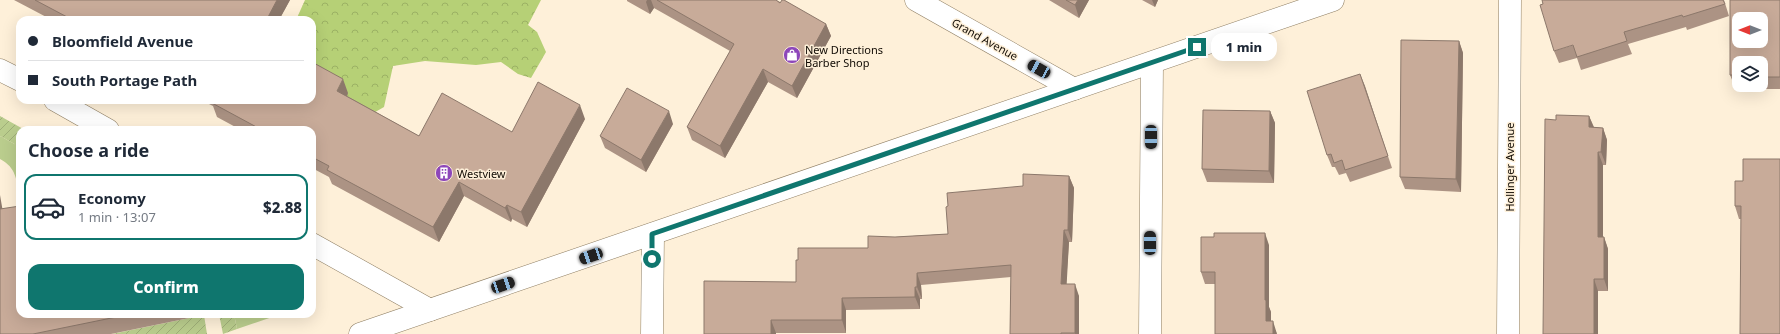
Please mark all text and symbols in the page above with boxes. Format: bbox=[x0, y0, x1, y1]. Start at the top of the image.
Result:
north arrow bbox=[1732, 12, 1768, 48]
map controls bbox=[1732, 12, 1768, 92]
street label: Grand Avenue bbox=[949, 15, 1021, 63]
text: Bloomfield Avenue bbox=[52, 31, 193, 51]
callout: 1 min bbox=[1211, 33, 1277, 61]
route end bbox=[1188, 38, 1206, 56]
text: 1 min bbox=[1226, 38, 1262, 56]
place label: New Directions Barber Shop bbox=[805, 42, 883, 70]
shop icon: New Directions Barber Shop bbox=[782, 45, 802, 65]
button: layers bbox=[1732, 56, 1768, 92]
car bbox=[1026, 58, 1052, 80]
text: South Portage Path bbox=[52, 70, 197, 90]
street label: Hollinger Avenue bbox=[1502, 122, 1517, 212]
car bbox=[1145, 125, 1157, 149]
text: Choose a ride bbox=[28, 138, 149, 162]
building icon: Westview bbox=[434, 163, 454, 183]
place label: Westview bbox=[457, 166, 506, 181]
text: Economy bbox=[78, 188, 146, 208]
icon: car bbox=[30, 189, 66, 225]
text: $2.88 bbox=[263, 197, 302, 217]
text: 1 min · 13:07 bbox=[78, 208, 156, 226]
car bbox=[1144, 231, 1156, 255]
car bbox=[578, 246, 604, 266]
route start bbox=[643, 250, 661, 268]
button: Confirm bbox=[28, 264, 304, 310]
car bbox=[490, 275, 516, 295]

